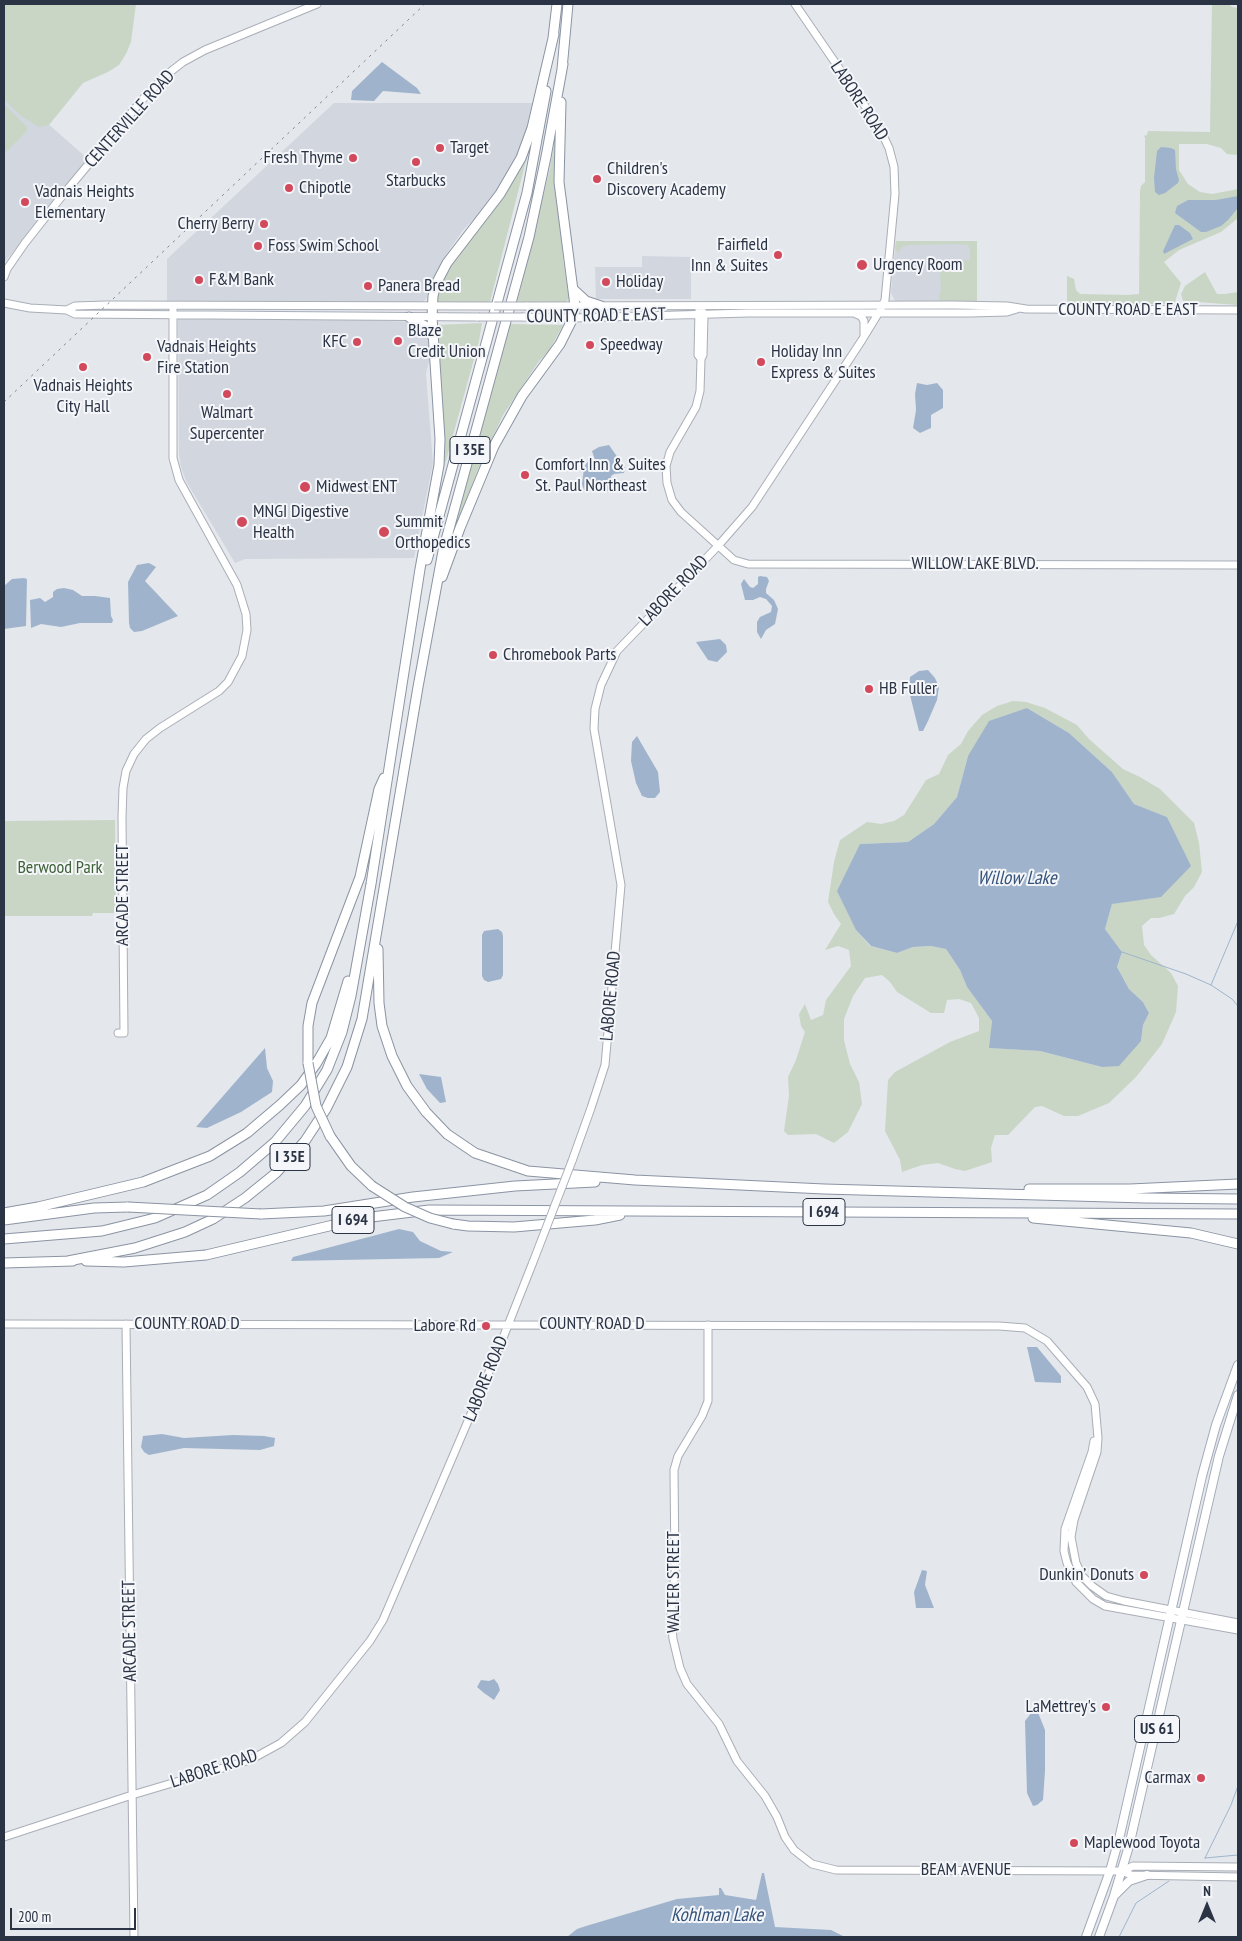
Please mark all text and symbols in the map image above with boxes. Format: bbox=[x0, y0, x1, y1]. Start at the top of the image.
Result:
street label: LABORE ROAD bbox=[825, 57, 893, 145]
street label: CENTERVILLE ROAD bbox=[80, 66, 180, 172]
place label: Target bbox=[450, 137, 489, 159]
marker: Target bbox=[434, 142, 446, 154]
place label: Fresh Thyme bbox=[263, 147, 343, 169]
marker: Fresh Thyme bbox=[347, 152, 359, 164]
marker: Starbucks bbox=[410, 156, 422, 168]
place label: Children's Discovery Academy bbox=[607, 158, 726, 200]
place label: Starbucks bbox=[386, 170, 446, 192]
marker: Children's Discovery Academy bbox=[591, 173, 603, 185]
place label: Chipotle bbox=[299, 177, 351, 199]
place label: Vadnais Heights Elementary bbox=[35, 181, 134, 223]
marker: Chipotle bbox=[283, 182, 295, 194]
marker: Vadnais Heights Elementary bbox=[19, 196, 31, 208]
place label: Cherry Berry bbox=[177, 213, 254, 235]
marker: Cherry Berry bbox=[258, 218, 270, 230]
place label: Fairfield Inn & Suites bbox=[691, 234, 768, 276]
place label: Foss Swim School bbox=[268, 235, 379, 257]
marker: Foss Swim School bbox=[252, 240, 264, 252]
marker: Fairfield Inn & Suites bbox=[772, 249, 784, 261]
place label: Urgency Room bbox=[873, 254, 962, 276]
marker: Urgency Room bbox=[855, 258, 869, 272]
place label: F&M Bank bbox=[209, 269, 274, 291]
place label: Holiday bbox=[616, 271, 663, 293]
marker: F&M Bank bbox=[193, 274, 205, 286]
place label: Panera Bread bbox=[378, 275, 460, 297]
marker: Holiday bbox=[600, 276, 612, 288]
marker: Panera Bread bbox=[362, 280, 374, 292]
street label: COUNTY ROAD E EAST bbox=[1058, 299, 1198, 321]
street label: COUNTY ROAD E EAST bbox=[526, 304, 666, 328]
place label: Blaze Credit Union bbox=[408, 320, 486, 362]
place label: KFC bbox=[322, 331, 347, 353]
place label: Speedway bbox=[600, 334, 663, 356]
marker: Blaze Credit Union bbox=[392, 335, 404, 347]
place label: Vadnais Heights Fire Station bbox=[157, 336, 256, 378]
marker: KFC bbox=[351, 336, 363, 348]
marker: Speedway bbox=[584, 339, 596, 351]
place label: Holiday Inn Express & Suites bbox=[771, 341, 876, 384]
marker: Vadnais Heights Fire Station bbox=[141, 351, 153, 363]
marker: Holiday Inn Express & Suites bbox=[755, 356, 767, 368]
marker: Vadnais Heights City Hall bbox=[77, 361, 89, 373]
place label: Vadnais Heights City Hall bbox=[33, 375, 133, 418]
marker: Walmart Supercenter bbox=[221, 388, 233, 400]
place label: Walmart Supercenter bbox=[190, 402, 264, 444]
road number: I 35E bbox=[450, 436, 490, 464]
place label: Comfort Inn & Suites St. Paul Northeast bbox=[535, 454, 666, 496]
marker: Comfort Inn & Suites St. Paul Northeast bbox=[519, 469, 531, 481]
place label: Midwest ENT bbox=[316, 476, 397, 498]
marker: Midwest ENT bbox=[298, 480, 312, 494]
place label: MNGI Digestive Health bbox=[253, 501, 349, 544]
place label: Summit Orthopedics bbox=[395, 511, 470, 554]
marker: MNGI Digestive Health bbox=[235, 515, 249, 529]
marker: Summit Orthopedics bbox=[377, 525, 391, 539]
street label: LABORE ROAD bbox=[635, 551, 713, 631]
street label: WILLOW LAKE BLVD. bbox=[911, 553, 1039, 575]
place label: Chromebook Parts bbox=[503, 644, 616, 666]
marker: Chromebook Parts bbox=[487, 649, 499, 661]
place label: HB Fuller bbox=[879, 678, 937, 700]
marker: HB Fuller bbox=[863, 683, 875, 695]
street label: ARCADE STREET bbox=[112, 844, 134, 946]
park label: Berwood Park bbox=[17, 857, 103, 879]
water label: Willow Lake bbox=[977, 868, 1057, 890]
street label: LABORE ROAD bbox=[596, 950, 626, 1042]
road number: I 35E bbox=[270, 1144, 310, 1170]
road number: I 694 bbox=[803, 1198, 845, 1226]
road number: I 694 bbox=[332, 1206, 374, 1234]
street label: COUNTY ROAD D bbox=[134, 1313, 240, 1335]
street label: COUNTY ROAD D bbox=[539, 1313, 645, 1335]
place label: Labore Rd bbox=[413, 1315, 476, 1337]
marker: Labore Rd bbox=[480, 1320, 492, 1332]
street label: LABORE ROAD bbox=[459, 1333, 513, 1425]
street label: WALTER STREET bbox=[663, 1531, 685, 1633]
place label: Dunkin’ Donuts bbox=[1039, 1564, 1134, 1586]
marker: Dunkin’ Donuts bbox=[1138, 1569, 1150, 1581]
street label: ARCADE STREET bbox=[118, 1580, 142, 1682]
place label: LaMettrey's bbox=[1026, 1696, 1096, 1718]
marker: LaMettrey's bbox=[1100, 1701, 1112, 1713]
road number: US 61 bbox=[1134, 1716, 1180, 1742]
street label: LABORE ROAD bbox=[168, 1745, 260, 1793]
place label: Carmax bbox=[1145, 1767, 1191, 1789]
marker: Carmax bbox=[1195, 1772, 1207, 1784]
place label: Maplewood Toyota bbox=[1084, 1832, 1200, 1854]
marker: Maplewood Toyota bbox=[1068, 1837, 1080, 1849]
street label: BEAM AVENUE bbox=[921, 1859, 1011, 1881]
north arrow bbox=[1182, 1881, 1232, 1931]
text: N bbox=[1203, 1882, 1211, 1900]
scale bar bbox=[12, 1898, 139, 1930]
water label: Kohlman Lake bbox=[671, 1905, 763, 1927]
text: 200 m bbox=[18, 1907, 51, 1926]

